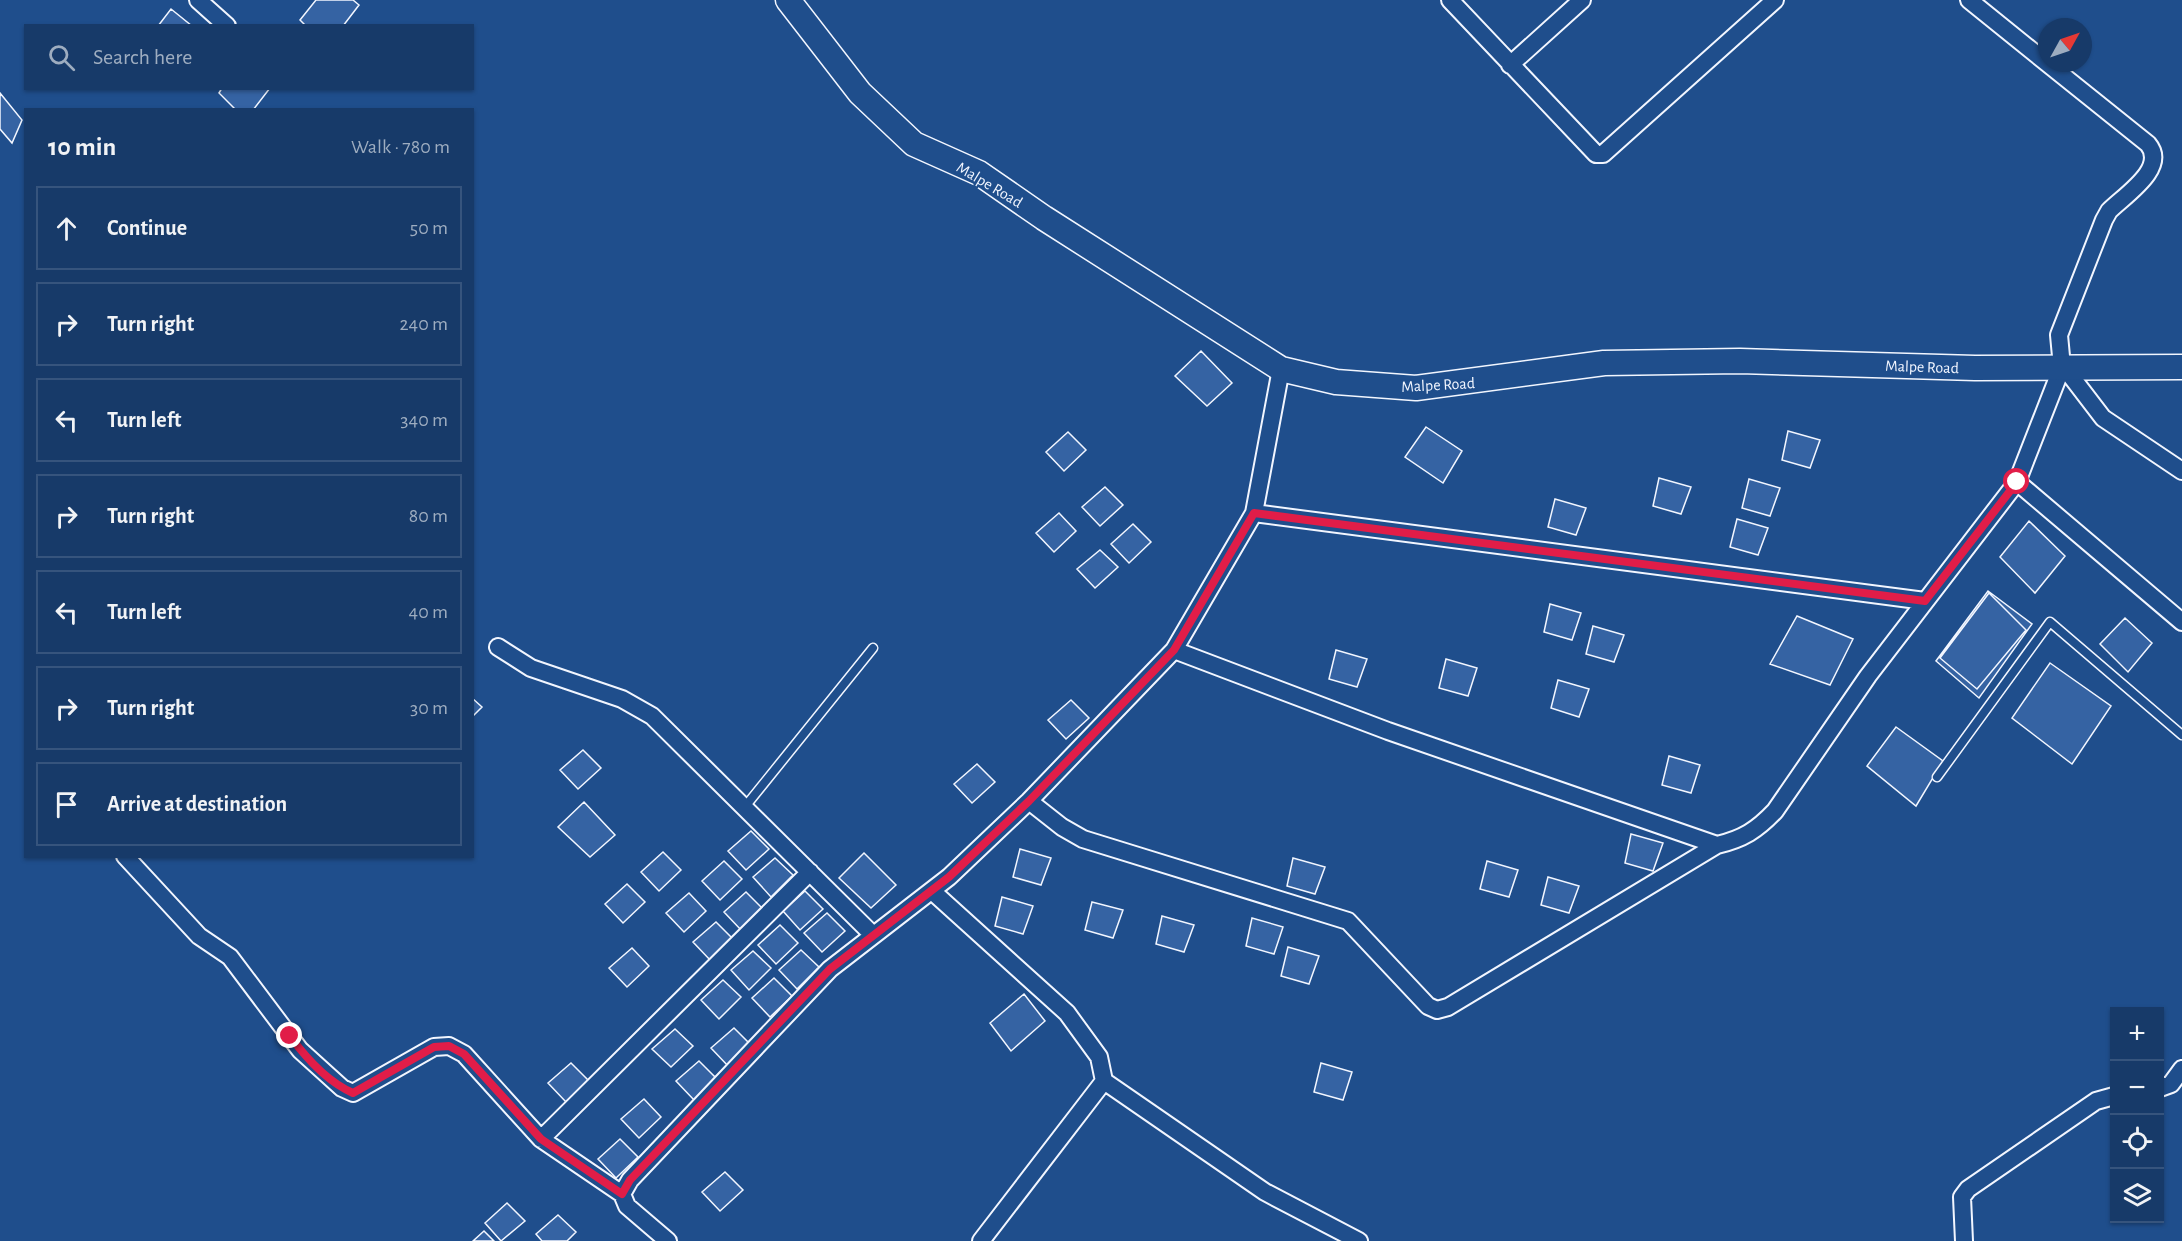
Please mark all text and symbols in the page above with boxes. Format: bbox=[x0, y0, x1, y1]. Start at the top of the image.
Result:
north arrow bbox=[2038, 18, 2092, 72]
search box bbox=[24, 24, 474, 90]
icon: search bbox=[45, 41, 78, 74]
text: Search here bbox=[93, 46, 192, 68]
text: 10 min bbox=[48, 134, 116, 160]
text: Walk · 780 m bbox=[351, 137, 450, 157]
street label: Malpe Road bbox=[954, 159, 1025, 211]
icon: ahead bbox=[50, 212, 83, 245]
text: Continue bbox=[107, 217, 187, 239]
text: 50 m bbox=[410, 218, 448, 238]
icon: right bbox=[50, 308, 83, 341]
text: Turn right bbox=[107, 313, 194, 335]
text: 240 m bbox=[399, 314, 448, 334]
street label: Malpe Road bbox=[1885, 358, 1959, 376]
street label: Malpe Road bbox=[1401, 375, 1475, 395]
icon: left bbox=[50, 404, 83, 437]
text: Turn left bbox=[107, 409, 181, 431]
text: 340 m bbox=[400, 410, 448, 430]
route start bbox=[2003, 468, 2029, 494]
icon: right bbox=[50, 500, 83, 533]
text: Turn right bbox=[107, 505, 194, 527]
text: 80 m bbox=[409, 506, 448, 526]
icon: left bbox=[50, 596, 83, 629]
text: Turn left bbox=[107, 601, 181, 623]
text: 40 m bbox=[409, 602, 448, 622]
icon: right bbox=[50, 692, 83, 725]
text: Turn right bbox=[107, 697, 194, 719]
text: 30 m bbox=[410, 698, 448, 718]
icon: arrive bbox=[50, 788, 83, 821]
text: Arrive at destination bbox=[107, 793, 287, 815]
map controls bbox=[2110, 1007, 2164, 1223]
button: + bbox=[2110, 1007, 2164, 1061]
route end bbox=[276, 1022, 302, 1048]
button: − bbox=[2110, 1061, 2164, 1115]
button: locate bbox=[2110, 1115, 2164, 1169]
button: layers bbox=[2110, 1169, 2164, 1223]

